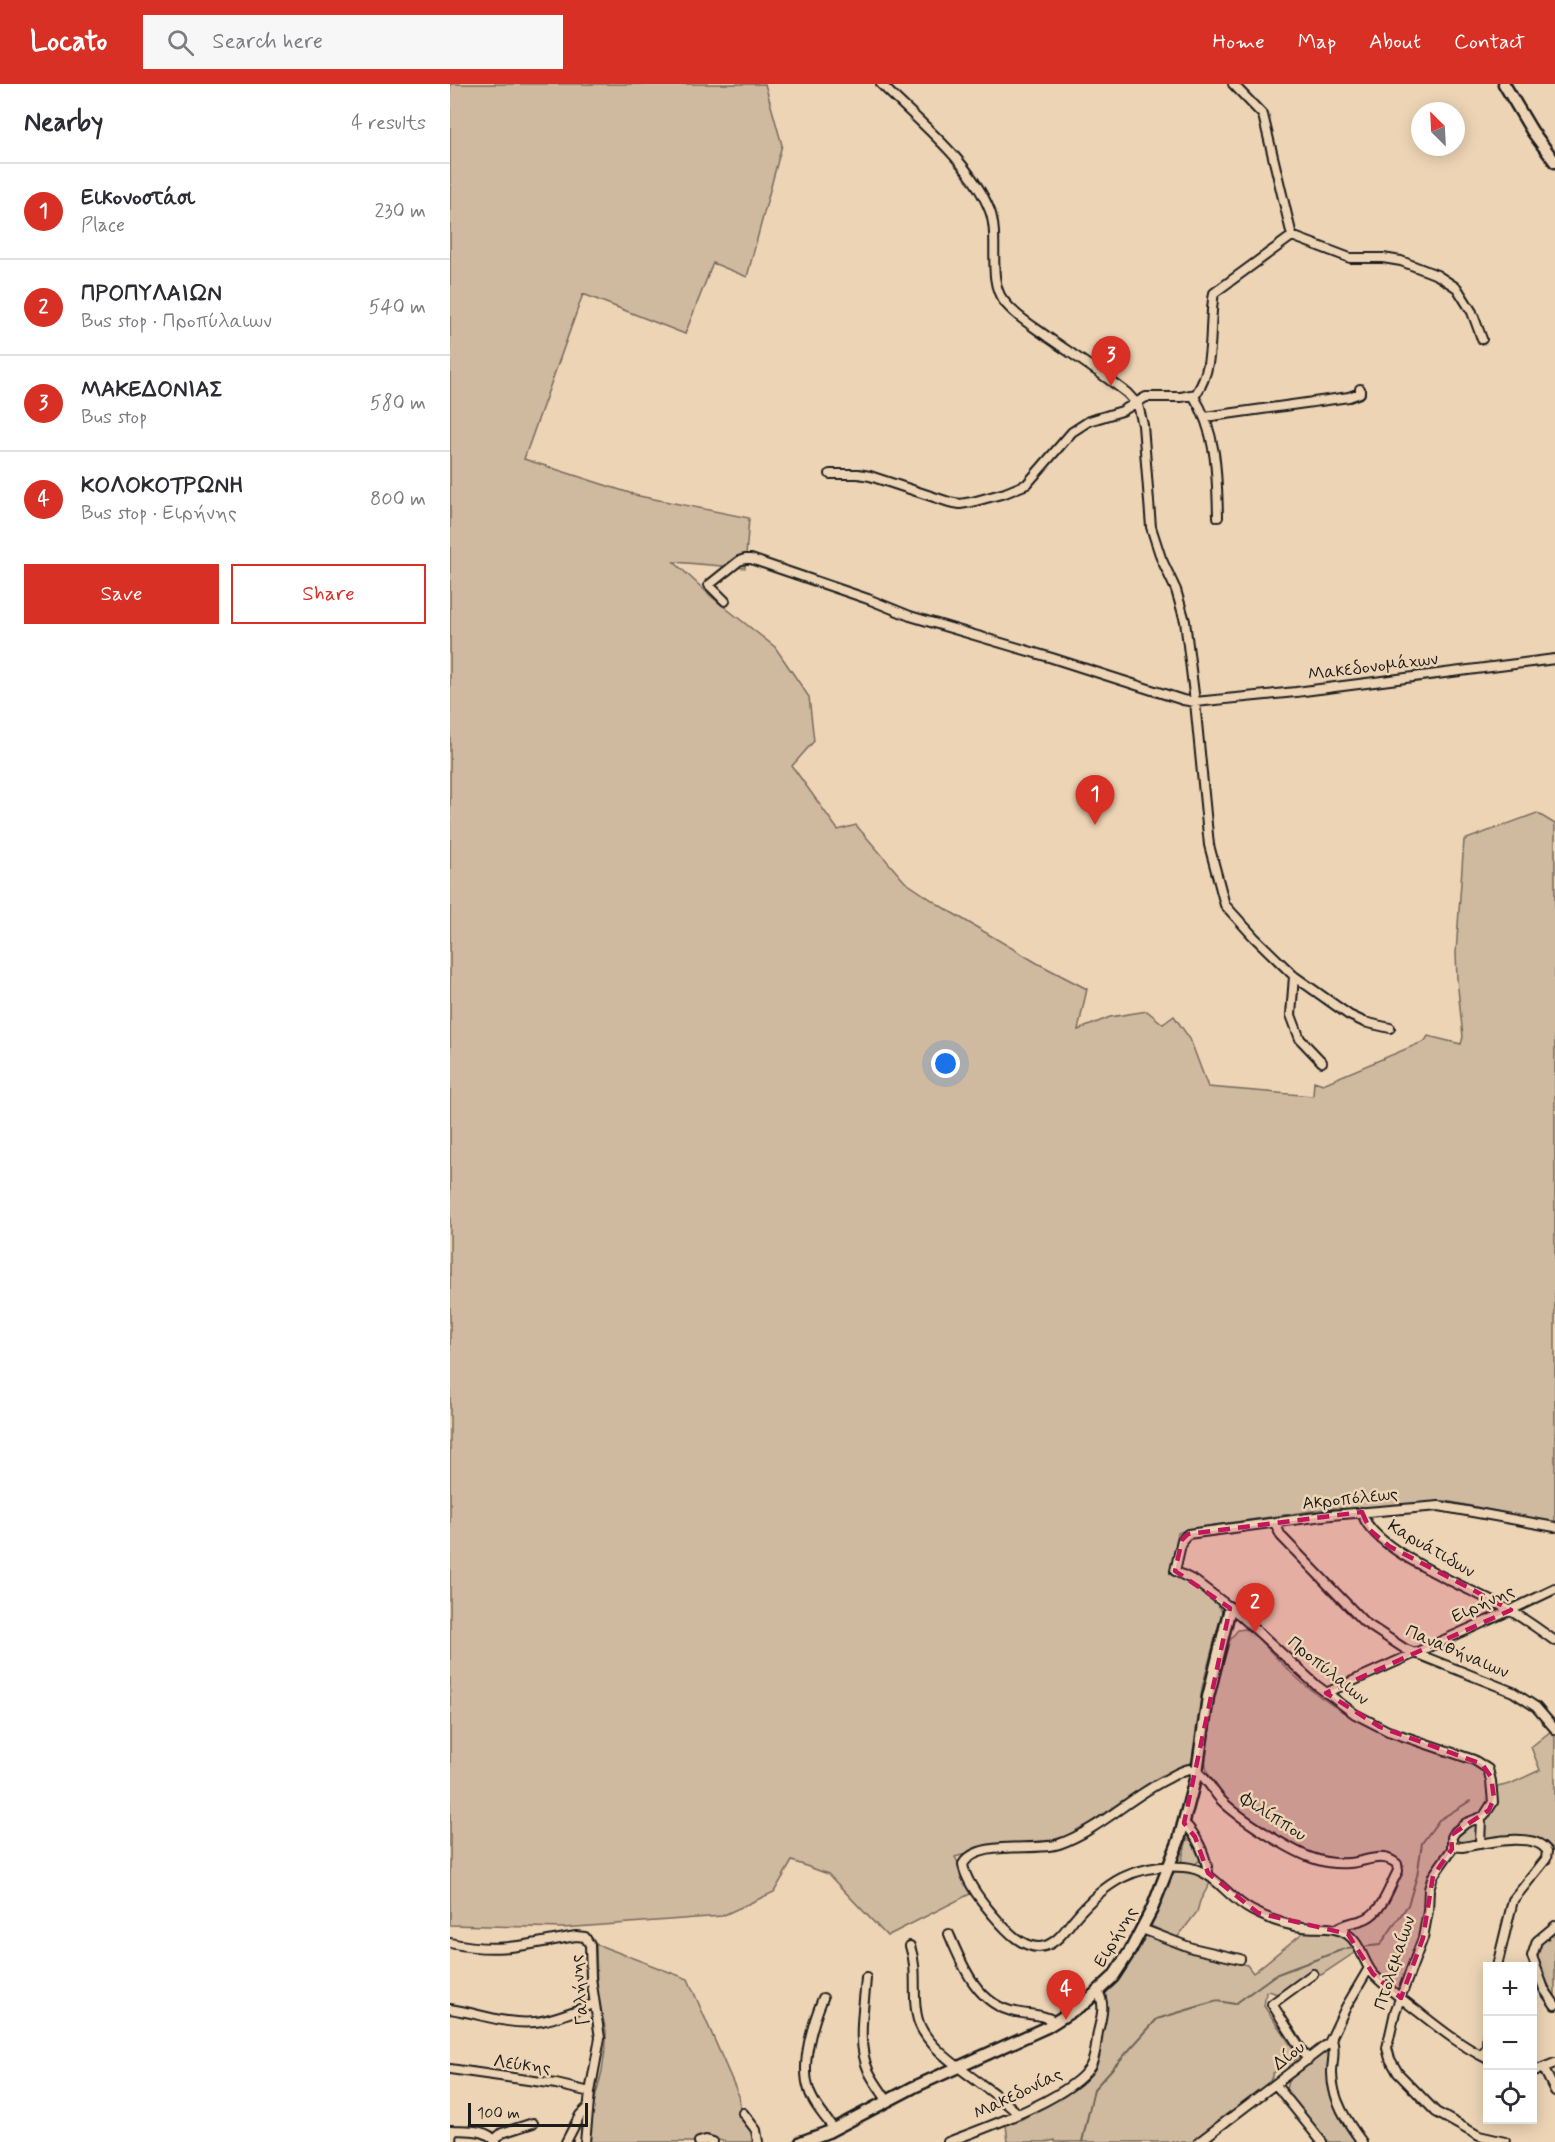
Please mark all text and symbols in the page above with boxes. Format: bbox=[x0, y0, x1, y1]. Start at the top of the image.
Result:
search box bbox=[143, 15, 563, 69]
text: Locato bbox=[30, 24, 107, 61]
icon: search bbox=[164, 26, 197, 59]
text: Search here bbox=[212, 28, 323, 56]
text: Home bbox=[1213, 28, 1265, 56]
text: Map bbox=[1298, 28, 1336, 56]
text: About bbox=[1369, 28, 1421, 56]
text: Contact bbox=[1454, 28, 1525, 56]
north arrow bbox=[1411, 102, 1465, 156]
text: Nearby bbox=[24, 106, 103, 140]
text: 4 results bbox=[351, 110, 426, 137]
text: Εικονοστάσι bbox=[81, 184, 195, 212]
text: 1 bbox=[39, 198, 48, 225]
text: 230 m bbox=[374, 198, 426, 225]
text: Place bbox=[81, 212, 125, 239]
text: ΠΡΟΠΥΛΑΙΩΝ bbox=[81, 280, 222, 308]
text: 2 bbox=[39, 294, 48, 321]
text: 540 m bbox=[369, 294, 426, 321]
text: Bus stop · Προπύλαιων bbox=[81, 308, 272, 335]
pin: 3 bbox=[1092, 336, 1130, 386]
text: ΜΑΚΕΔΟΝΙΑΣ bbox=[81, 376, 223, 404]
text: 3 bbox=[39, 390, 48, 417]
text: 580 m bbox=[370, 390, 426, 417]
text: Bus stop bbox=[81, 404, 147, 431]
text: ΚΟΛΟΚΟΤΡΩΝΗ bbox=[81, 472, 244, 500]
text: 4 bbox=[38, 486, 49, 513]
text: 800 m bbox=[370, 486, 426, 513]
text: Bus stop · Ειρήνης bbox=[81, 500, 237, 527]
button: Save bbox=[24, 564, 219, 624]
button: Share bbox=[231, 564, 426, 624]
street label: Μακεδονομάχων bbox=[1306, 647, 1440, 687]
pin: 1 bbox=[1076, 776, 1114, 825]
your location bbox=[931, 1049, 960, 1078]
street label: Ακροπόλεως bbox=[1301, 1482, 1399, 1516]
street label: Καρυάτιδων bbox=[1383, 1514, 1479, 1584]
street label: Ειρήνης bbox=[1448, 1579, 1518, 1629]
pin: 2 bbox=[1236, 1584, 1274, 1633]
street label: Παναθήναιων bbox=[1402, 1619, 1512, 1685]
street label: Προπύλαιων bbox=[1282, 1631, 1374, 1711]
street label: Φιλίππου bbox=[1234, 1786, 1311, 1847]
street label: Ειρήνης bbox=[1089, 1902, 1144, 1972]
street label: Πτολεμαίων bbox=[1369, 1913, 1422, 2013]
street label: Γαλήνης bbox=[564, 1953, 596, 2026]
map controls bbox=[1483, 1962, 1537, 2124]
button: + bbox=[1483, 1962, 1537, 2016]
pin: 4 bbox=[1046, 1970, 1086, 2020]
button: − bbox=[1483, 2016, 1537, 2070]
street label: Δίου bbox=[1268, 2036, 1310, 2076]
street label: Λεύκης bbox=[492, 2050, 552, 2080]
street label: Μακεδονίας bbox=[970, 2062, 1067, 2126]
button: locate bbox=[1483, 2070, 1537, 2124]
scale bar bbox=[468, 2100, 588, 2128]
text: 100 m bbox=[477, 2103, 520, 2124]

